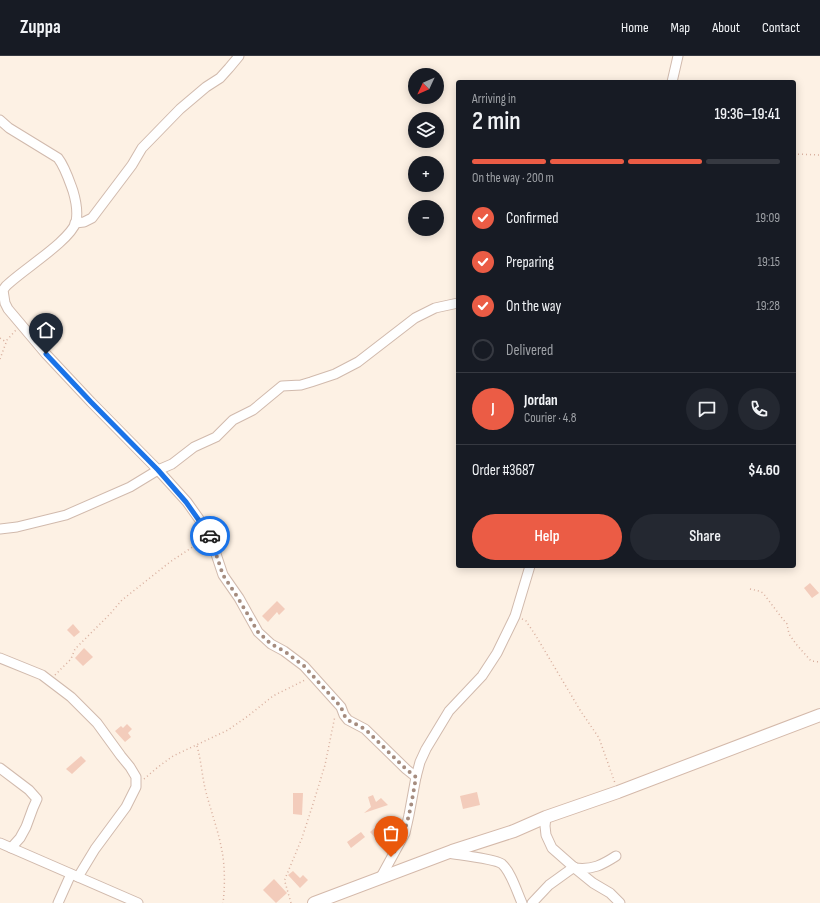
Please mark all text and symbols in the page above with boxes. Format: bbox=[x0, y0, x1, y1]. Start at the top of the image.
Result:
text: Zuppa bbox=[20, 16, 61, 39]
text: Home bbox=[621, 19, 649, 36]
text: Map bbox=[671, 19, 690, 36]
text: About bbox=[712, 19, 740, 36]
text: Contact bbox=[762, 19, 800, 36]
north arrow bbox=[408, 68, 444, 104]
map controls bbox=[408, 68, 444, 236]
text: Arriving in bbox=[472, 91, 516, 107]
text: 19:36–19:41 bbox=[714, 105, 780, 124]
text: 2 min bbox=[472, 106, 521, 137]
button: layers bbox=[408, 112, 444, 148]
button: + bbox=[408, 156, 444, 192]
text: On the way · 200 m bbox=[472, 170, 554, 186]
button: − bbox=[408, 200, 444, 236]
icon: check bbox=[472, 207, 494, 229]
text: Confirmed bbox=[506, 209, 559, 228]
text: 19:09 bbox=[756, 210, 780, 226]
icon: check bbox=[472, 251, 494, 273]
text: Preparing bbox=[506, 253, 554, 272]
text: 19:15 bbox=[757, 254, 780, 270]
icon: check bbox=[472, 295, 494, 317]
text: On the way bbox=[506, 297, 561, 316]
text: 19:28 bbox=[756, 298, 780, 314]
pin bbox=[29, 313, 63, 354]
icon: home bbox=[35, 319, 57, 341]
text: Delivered bbox=[506, 341, 553, 360]
button: chat bbox=[686, 388, 728, 430]
button: phone bbox=[738, 388, 780, 430]
text: Jordan bbox=[524, 391, 558, 410]
text: J bbox=[491, 399, 495, 418]
text: Courier · 4.8 bbox=[524, 410, 576, 426]
text: Order #3687 bbox=[472, 461, 535, 480]
text: $4.60 bbox=[748, 461, 780, 480]
button: Help bbox=[472, 514, 622, 560]
button: Share bbox=[630, 514, 780, 560]
courier bbox=[190, 516, 230, 556]
icon: car bbox=[199, 525, 221, 547]
pin bbox=[374, 816, 408, 857]
icon: bag bbox=[380, 822, 402, 844]

